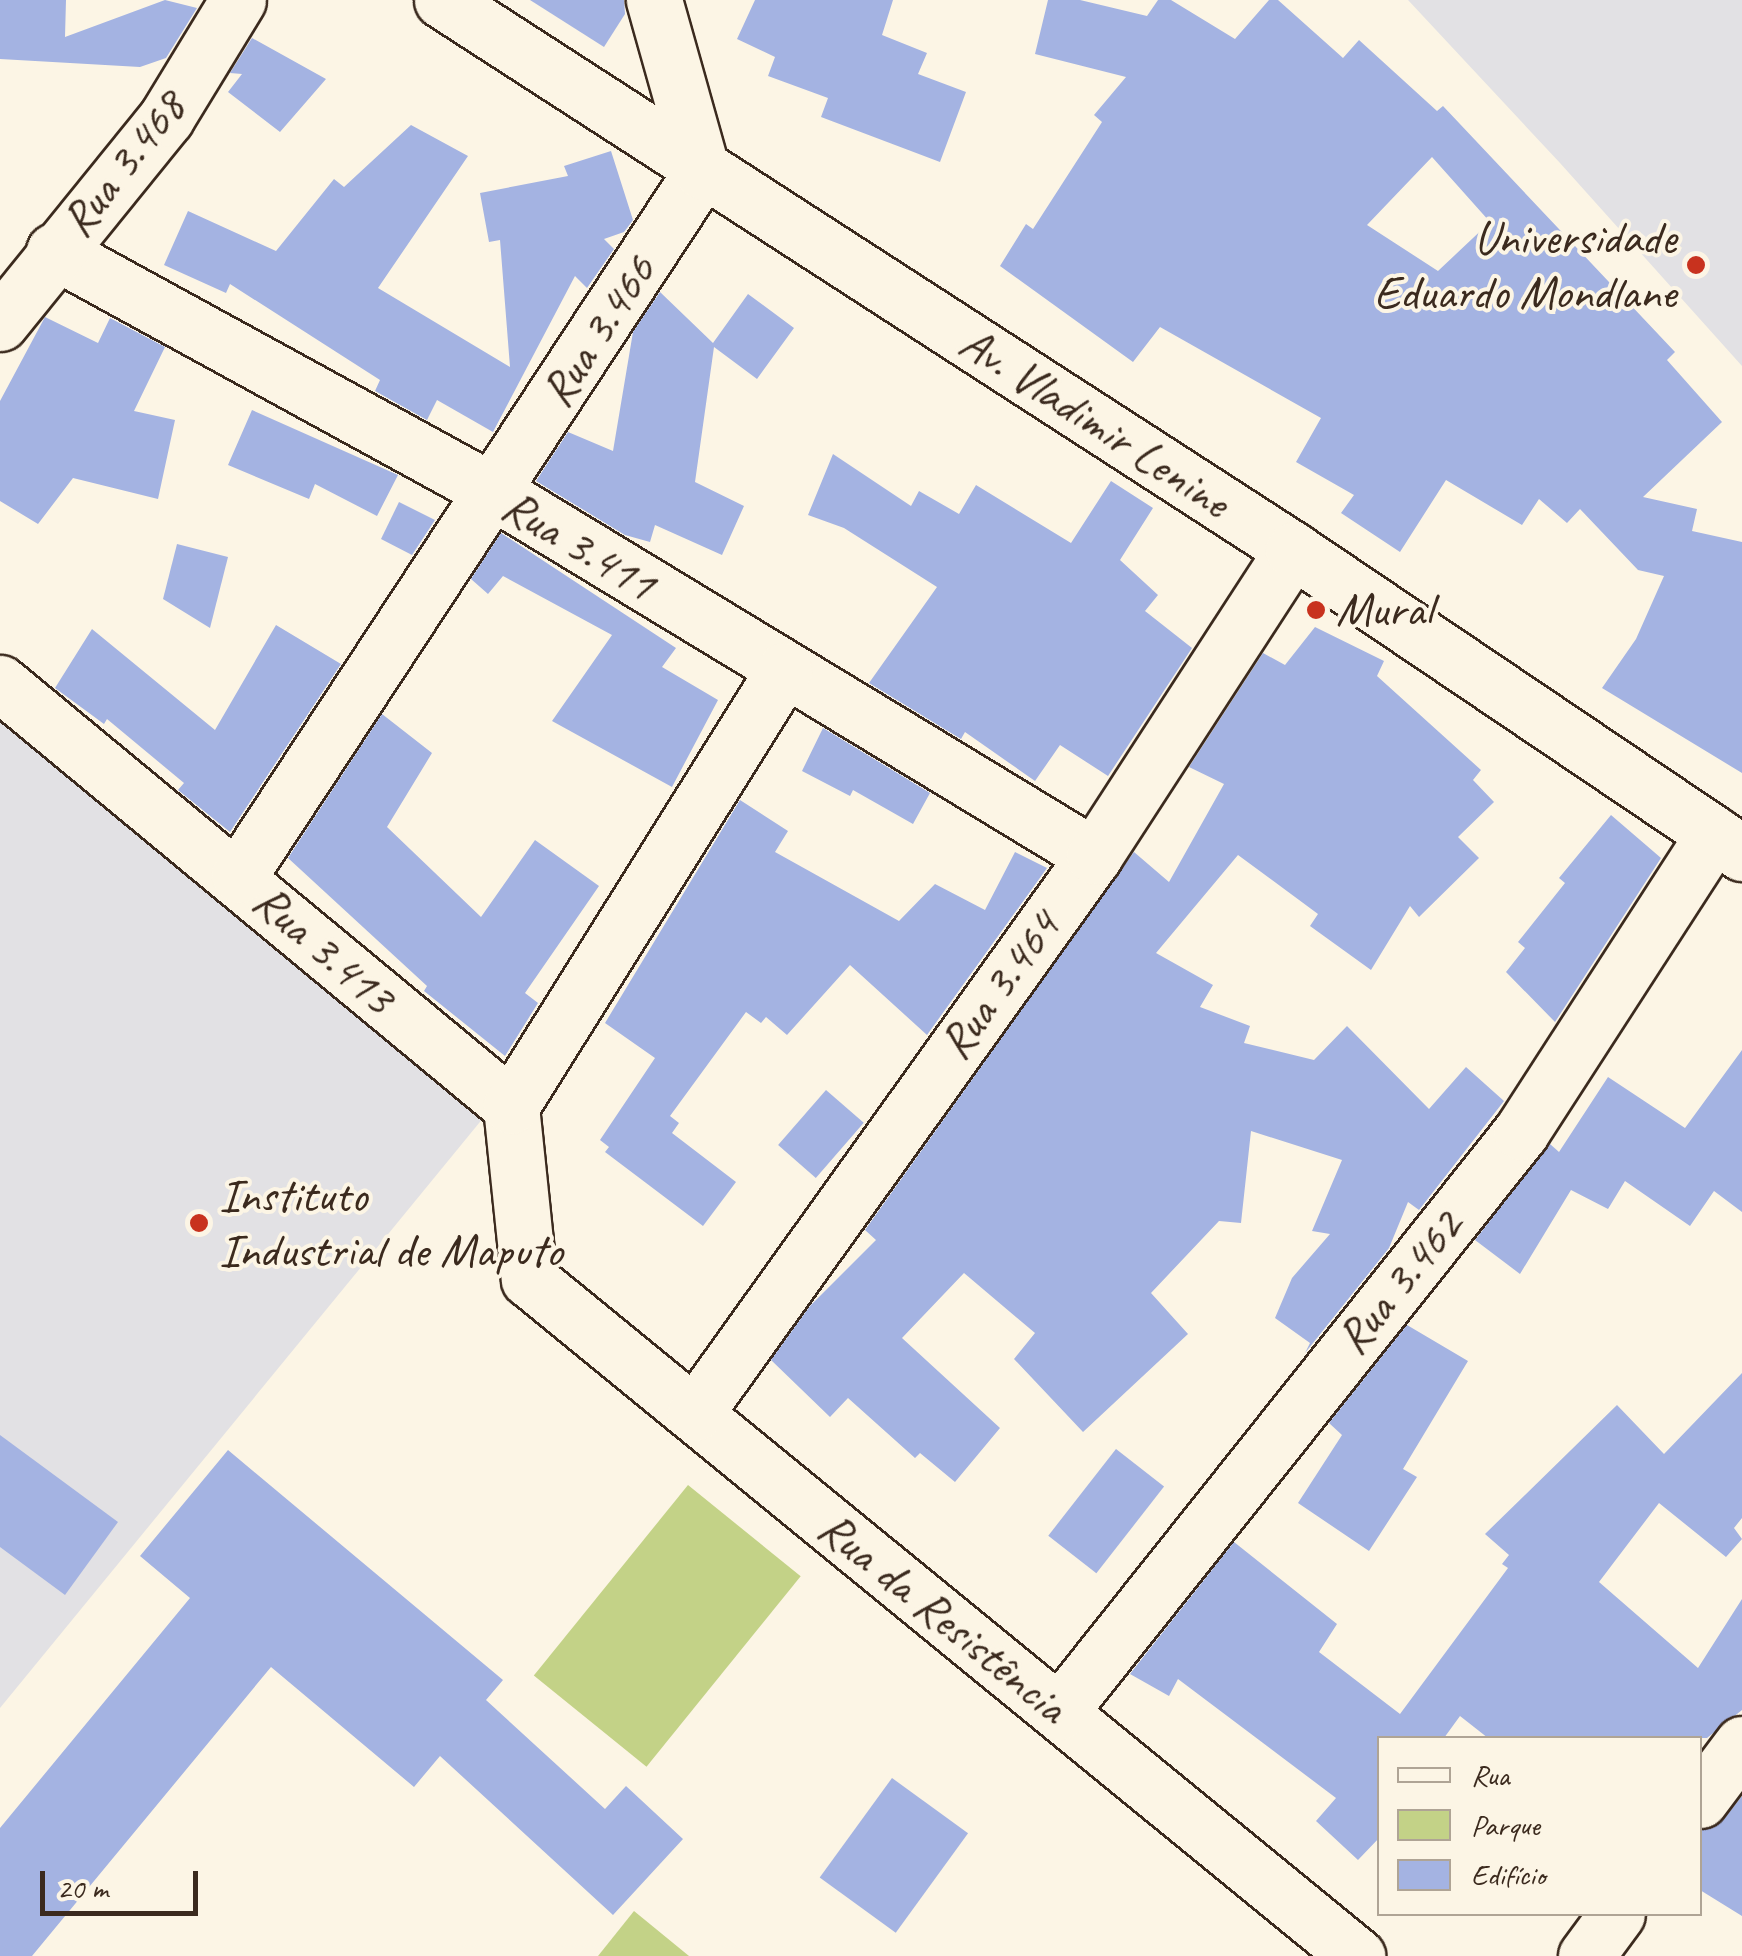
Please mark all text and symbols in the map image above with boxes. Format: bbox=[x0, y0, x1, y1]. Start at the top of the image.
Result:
street label: Rua 3.468 bbox=[48, 80, 198, 248]
place label: Universidade Eduardo Mondlane bbox=[1374, 208, 1676, 321]
street label: Rua 3.466 bbox=[528, 245, 668, 417]
marker: Universidade Eduardo Mondlane bbox=[1685, 254, 1707, 276]
street label: Av. Vladimir Lenine bbox=[949, 313, 1241, 531]
street label: Rua 3.411 bbox=[492, 477, 666, 613]
place label: Mural bbox=[1336, 581, 1432, 639]
marker: Mural bbox=[1305, 599, 1327, 621]
street label: Rua 3.413 bbox=[241, 872, 407, 1026]
street label: Rua 3.464 bbox=[926, 900, 1072, 1070]
place label: Instituto Industrial de Maputo bbox=[219, 1166, 564, 1279]
street label: Rua 3.462 bbox=[1323, 1198, 1475, 1366]
marker: Instituto Industrial de Maputo bbox=[188, 1212, 210, 1234]
street label: Rua da Resistência bbox=[806, 1499, 1080, 1735]
legend bbox=[1377, 1736, 1702, 1916]
text: Rua bbox=[1471, 1756, 1509, 1794]
text: Parque bbox=[1471, 1806, 1540, 1844]
scale bar bbox=[45, 1851, 202, 1913]
text: Edifício bbox=[1471, 1856, 1545, 1894]
text: 20 m bbox=[57, 1869, 108, 1907]

